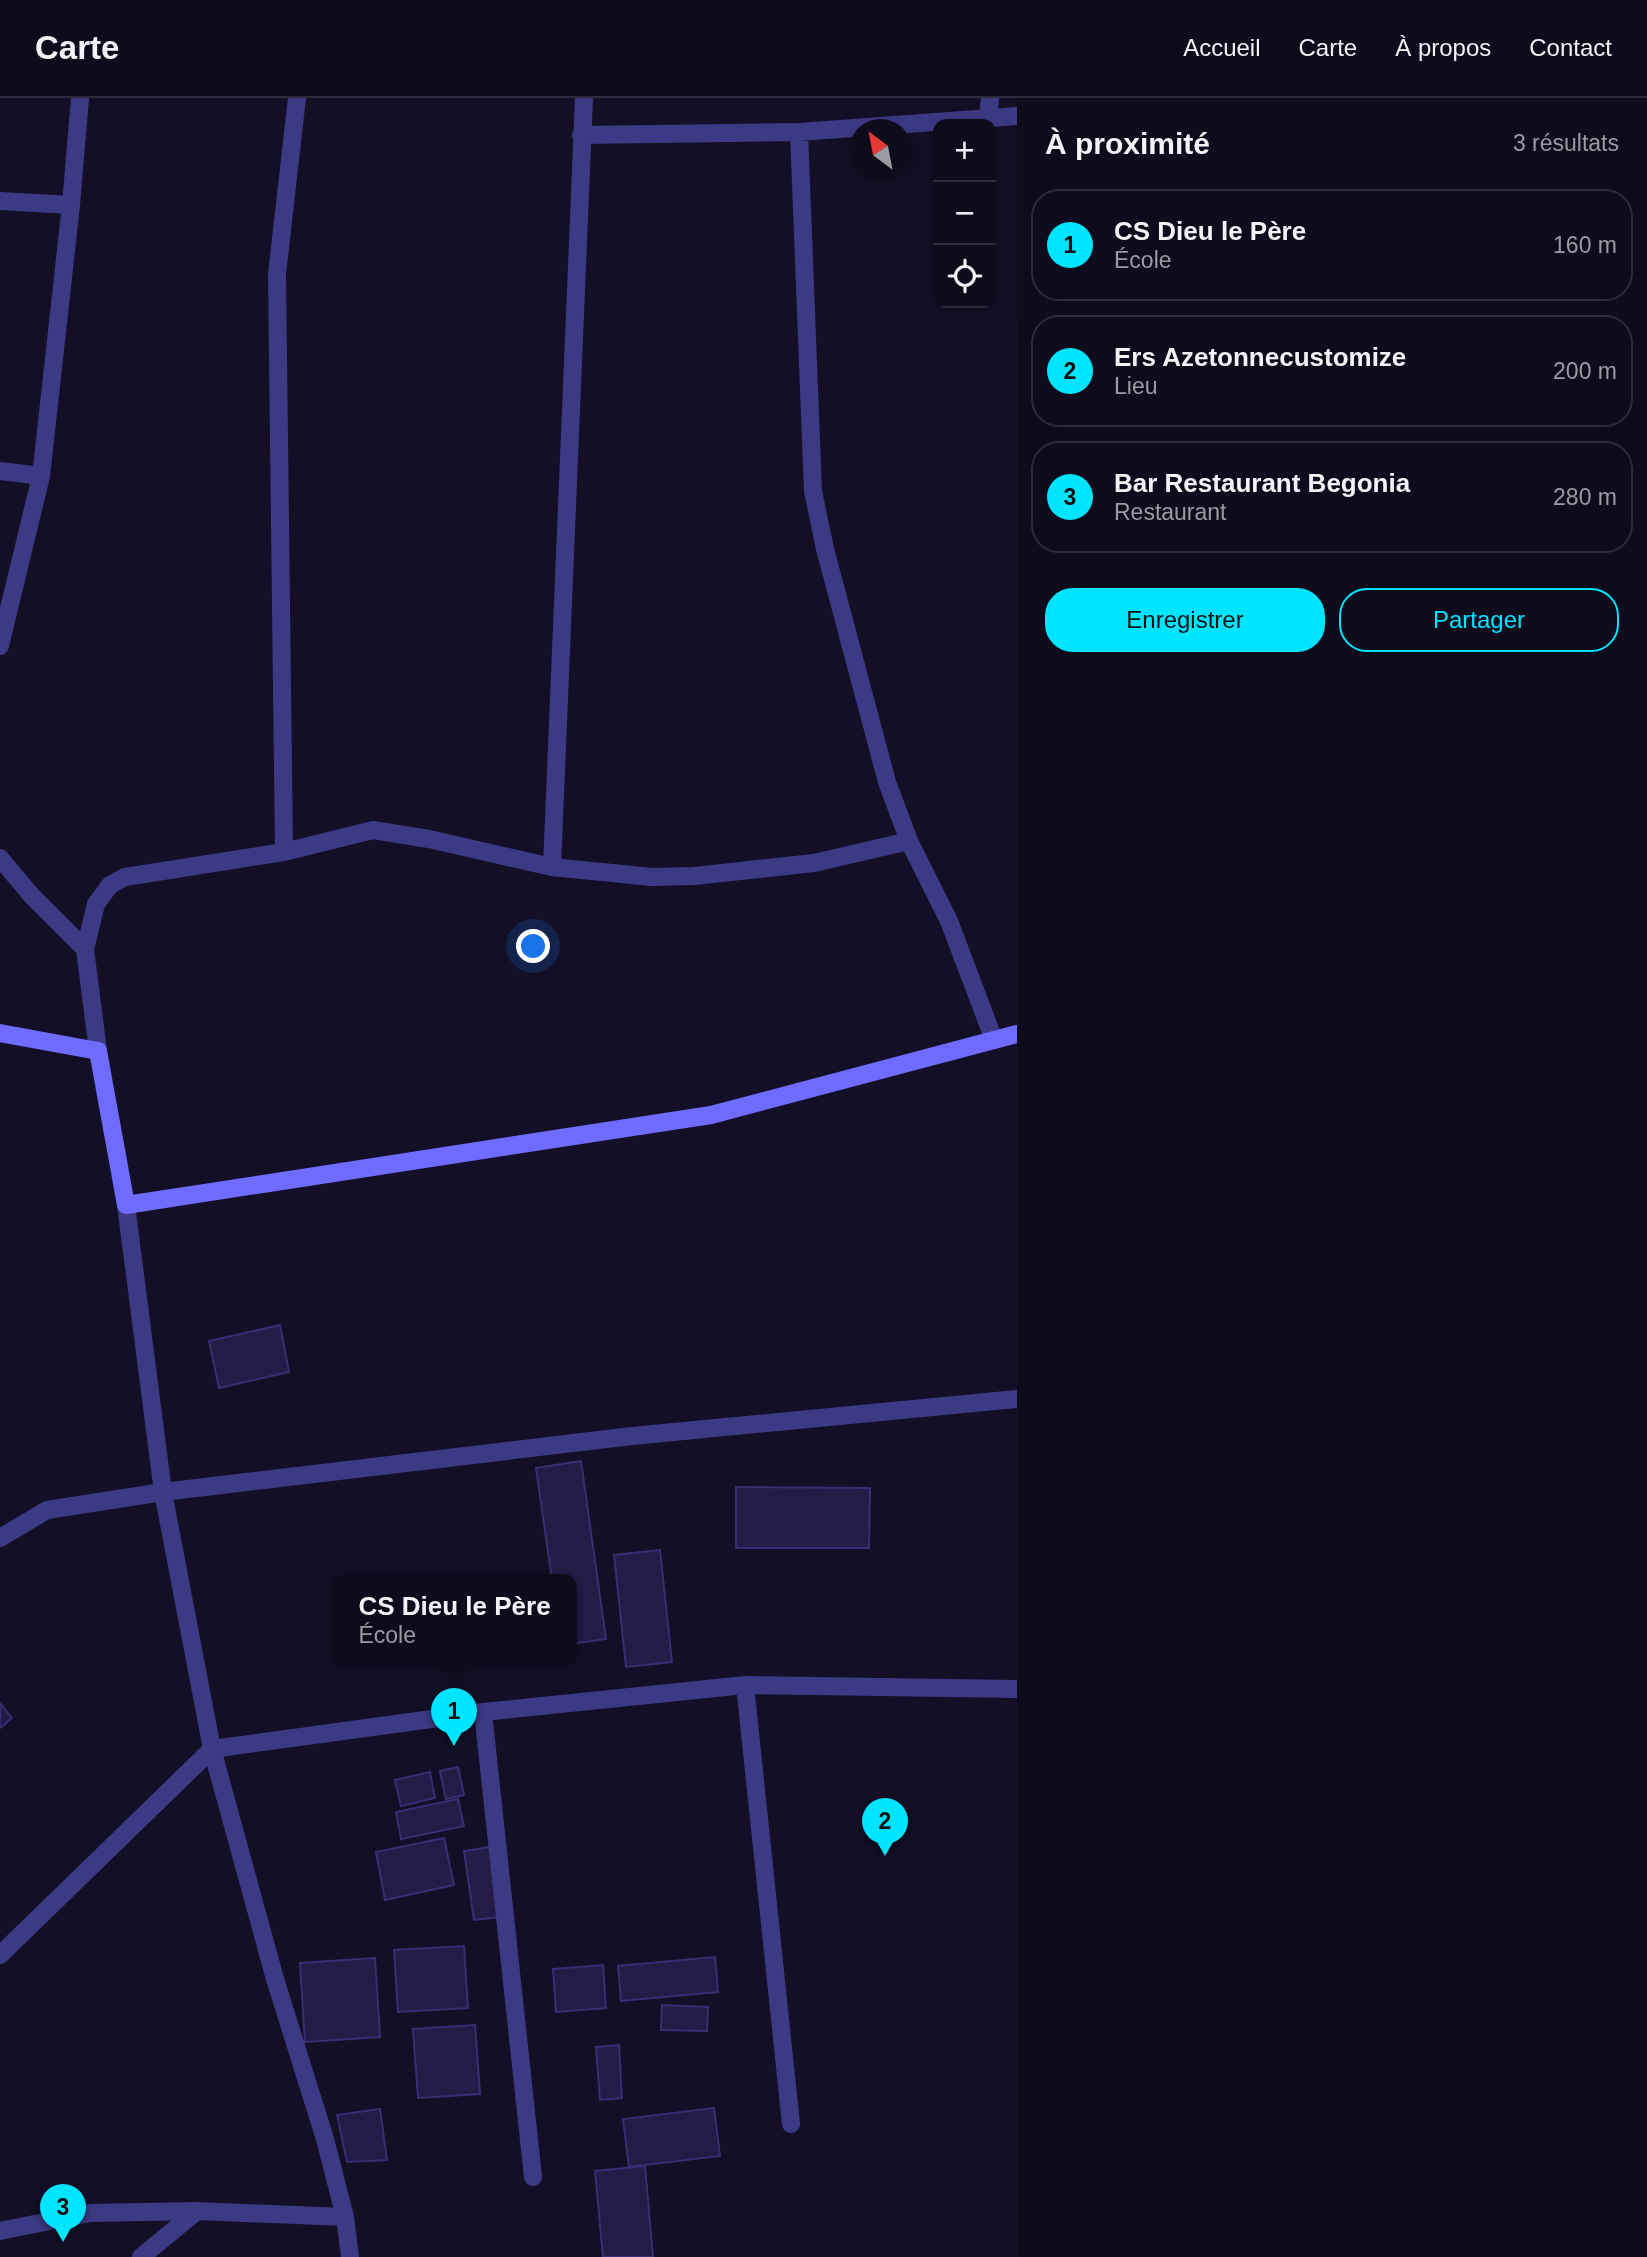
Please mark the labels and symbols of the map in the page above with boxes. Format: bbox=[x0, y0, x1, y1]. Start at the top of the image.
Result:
north arrow bbox=[849, 119, 912, 182]
your location bbox=[516, 929, 550, 963]
pin: 1 bbox=[431, 1688, 477, 1746]
pin: 2 bbox=[862, 1798, 908, 1856]
pin: 3 bbox=[40, 2184, 86, 2242]

